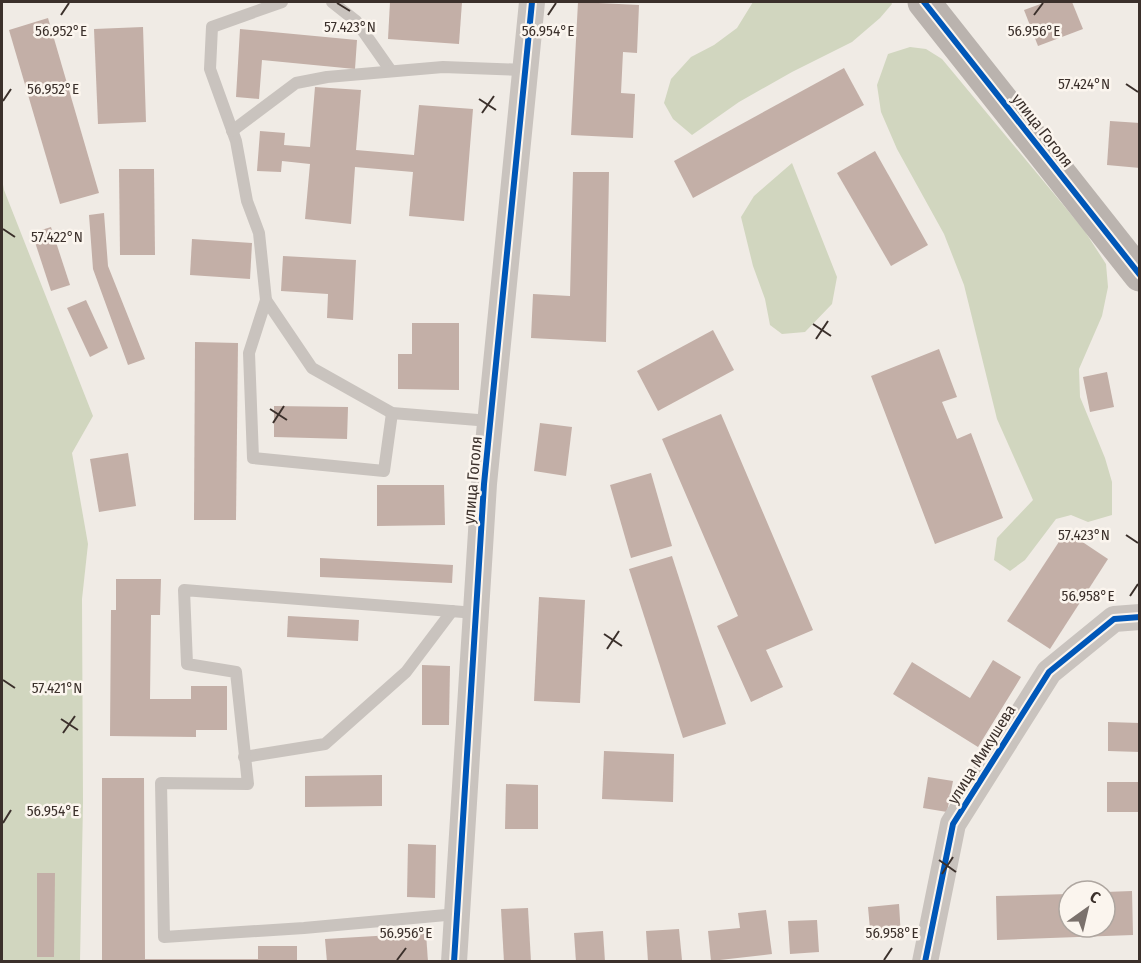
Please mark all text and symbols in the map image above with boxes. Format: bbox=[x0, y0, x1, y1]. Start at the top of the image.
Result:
text: 57.423°N bbox=[324, 18, 376, 36]
text: 56.952°E bbox=[35, 22, 87, 40]
text: 56.954°E bbox=[522, 22, 574, 40]
text: 56.956°E bbox=[1008, 22, 1060, 40]
text: 57.424°N bbox=[1058, 75, 1110, 93]
text: 56.952°E bbox=[27, 80, 79, 98]
street label: улица Гоголя bbox=[1008, 90, 1077, 171]
text: 57.422°N bbox=[31, 228, 83, 246]
street label: улица Гоголя bbox=[459, 435, 486, 525]
text: 57.423°N bbox=[1058, 526, 1110, 544]
text: 56.958°E bbox=[1062, 587, 1114, 605]
text: 57.421°N bbox=[32, 679, 82, 697]
street label: улица Микушева bbox=[943, 701, 1020, 807]
text: 56.954°E bbox=[27, 802, 79, 820]
north arrow bbox=[1057, 879, 1117, 939]
text: С bbox=[1086, 887, 1104, 908]
text: 56.956°E bbox=[380, 924, 432, 942]
text: 56.958°E bbox=[866, 924, 918, 942]

